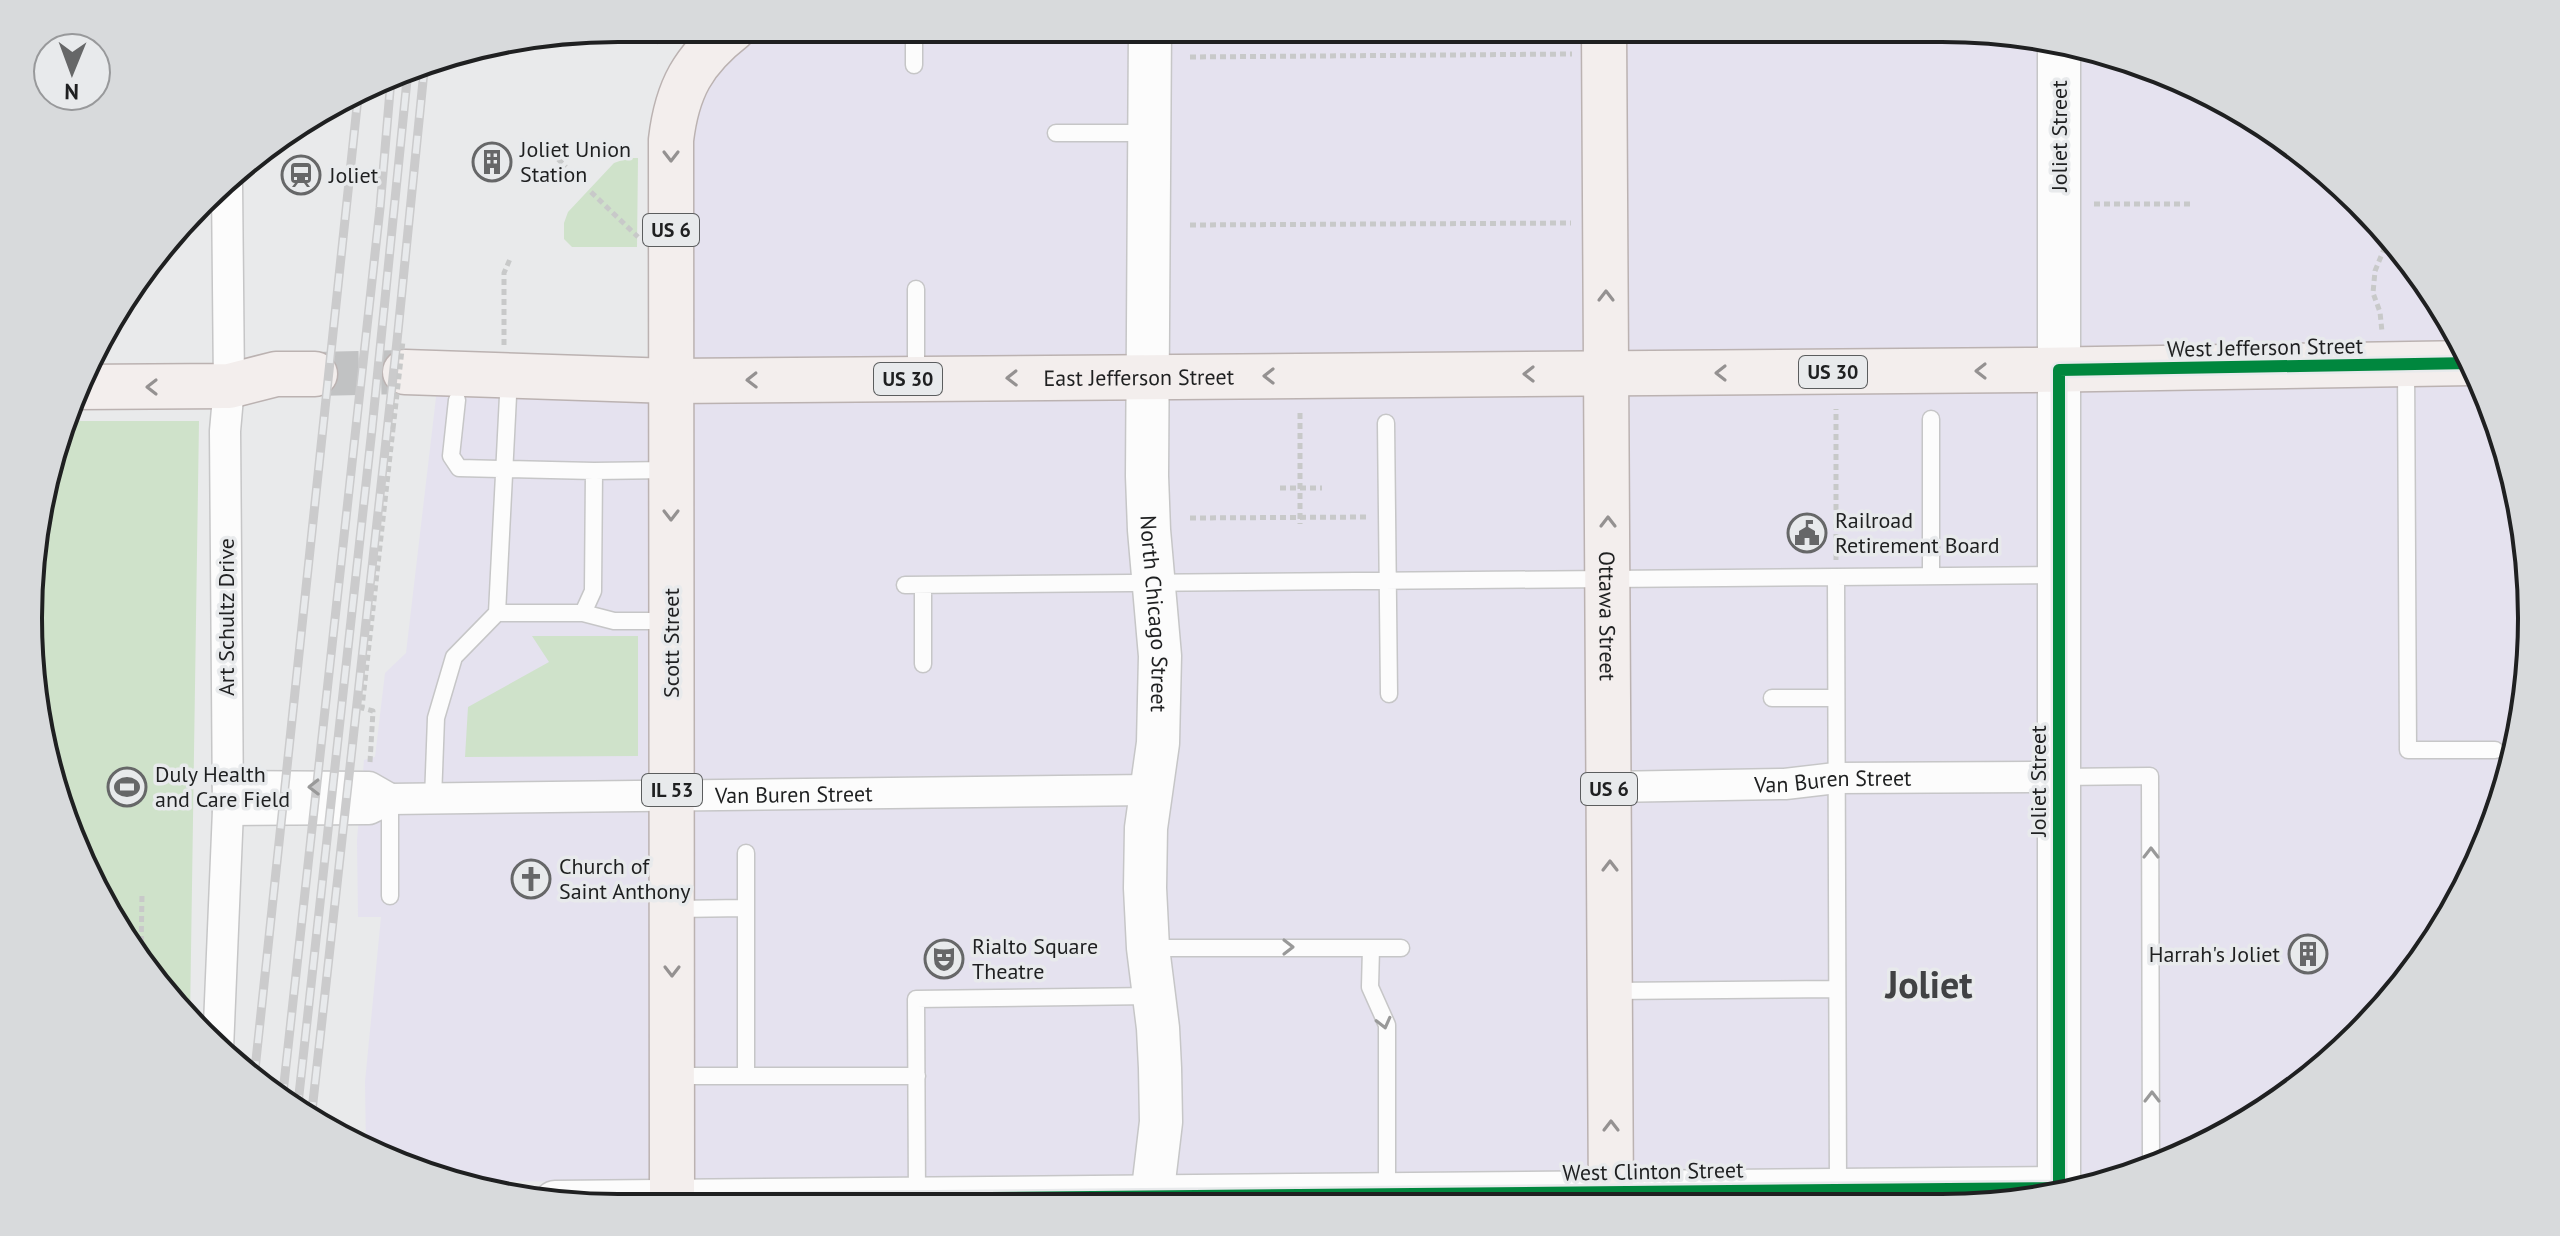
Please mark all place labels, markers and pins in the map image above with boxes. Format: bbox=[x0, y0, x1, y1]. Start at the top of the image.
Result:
place label: Joliet Union Station bbox=[519, 135, 631, 188]
building icon: Joliet Union Station bbox=[471, 141, 513, 183]
station icon: Joliet bbox=[280, 154, 322, 196]
place label: Joliet bbox=[328, 161, 379, 189]
place label: Railroad Retirement Board bbox=[1835, 506, 2000, 559]
public building icon: Railroad Retirement Board bbox=[1786, 512, 1828, 554]
place label: Duly Health and Care Field bbox=[155, 760, 290, 813]
sports icon: Duly Health and Care Field bbox=[106, 766, 148, 808]
place label: Church of Saint Anthony bbox=[559, 852, 691, 905]
church icon: Church of Saint Anthony bbox=[510, 858, 552, 900]
place label: Rialto Square Theatre bbox=[972, 932, 1098, 985]
building icon: Harrah's Joliet bbox=[2287, 933, 2329, 975]
theatre icon: Rialto Square Theatre bbox=[923, 938, 965, 980]
place label: Harrah's Joliet bbox=[2149, 940, 2281, 968]

